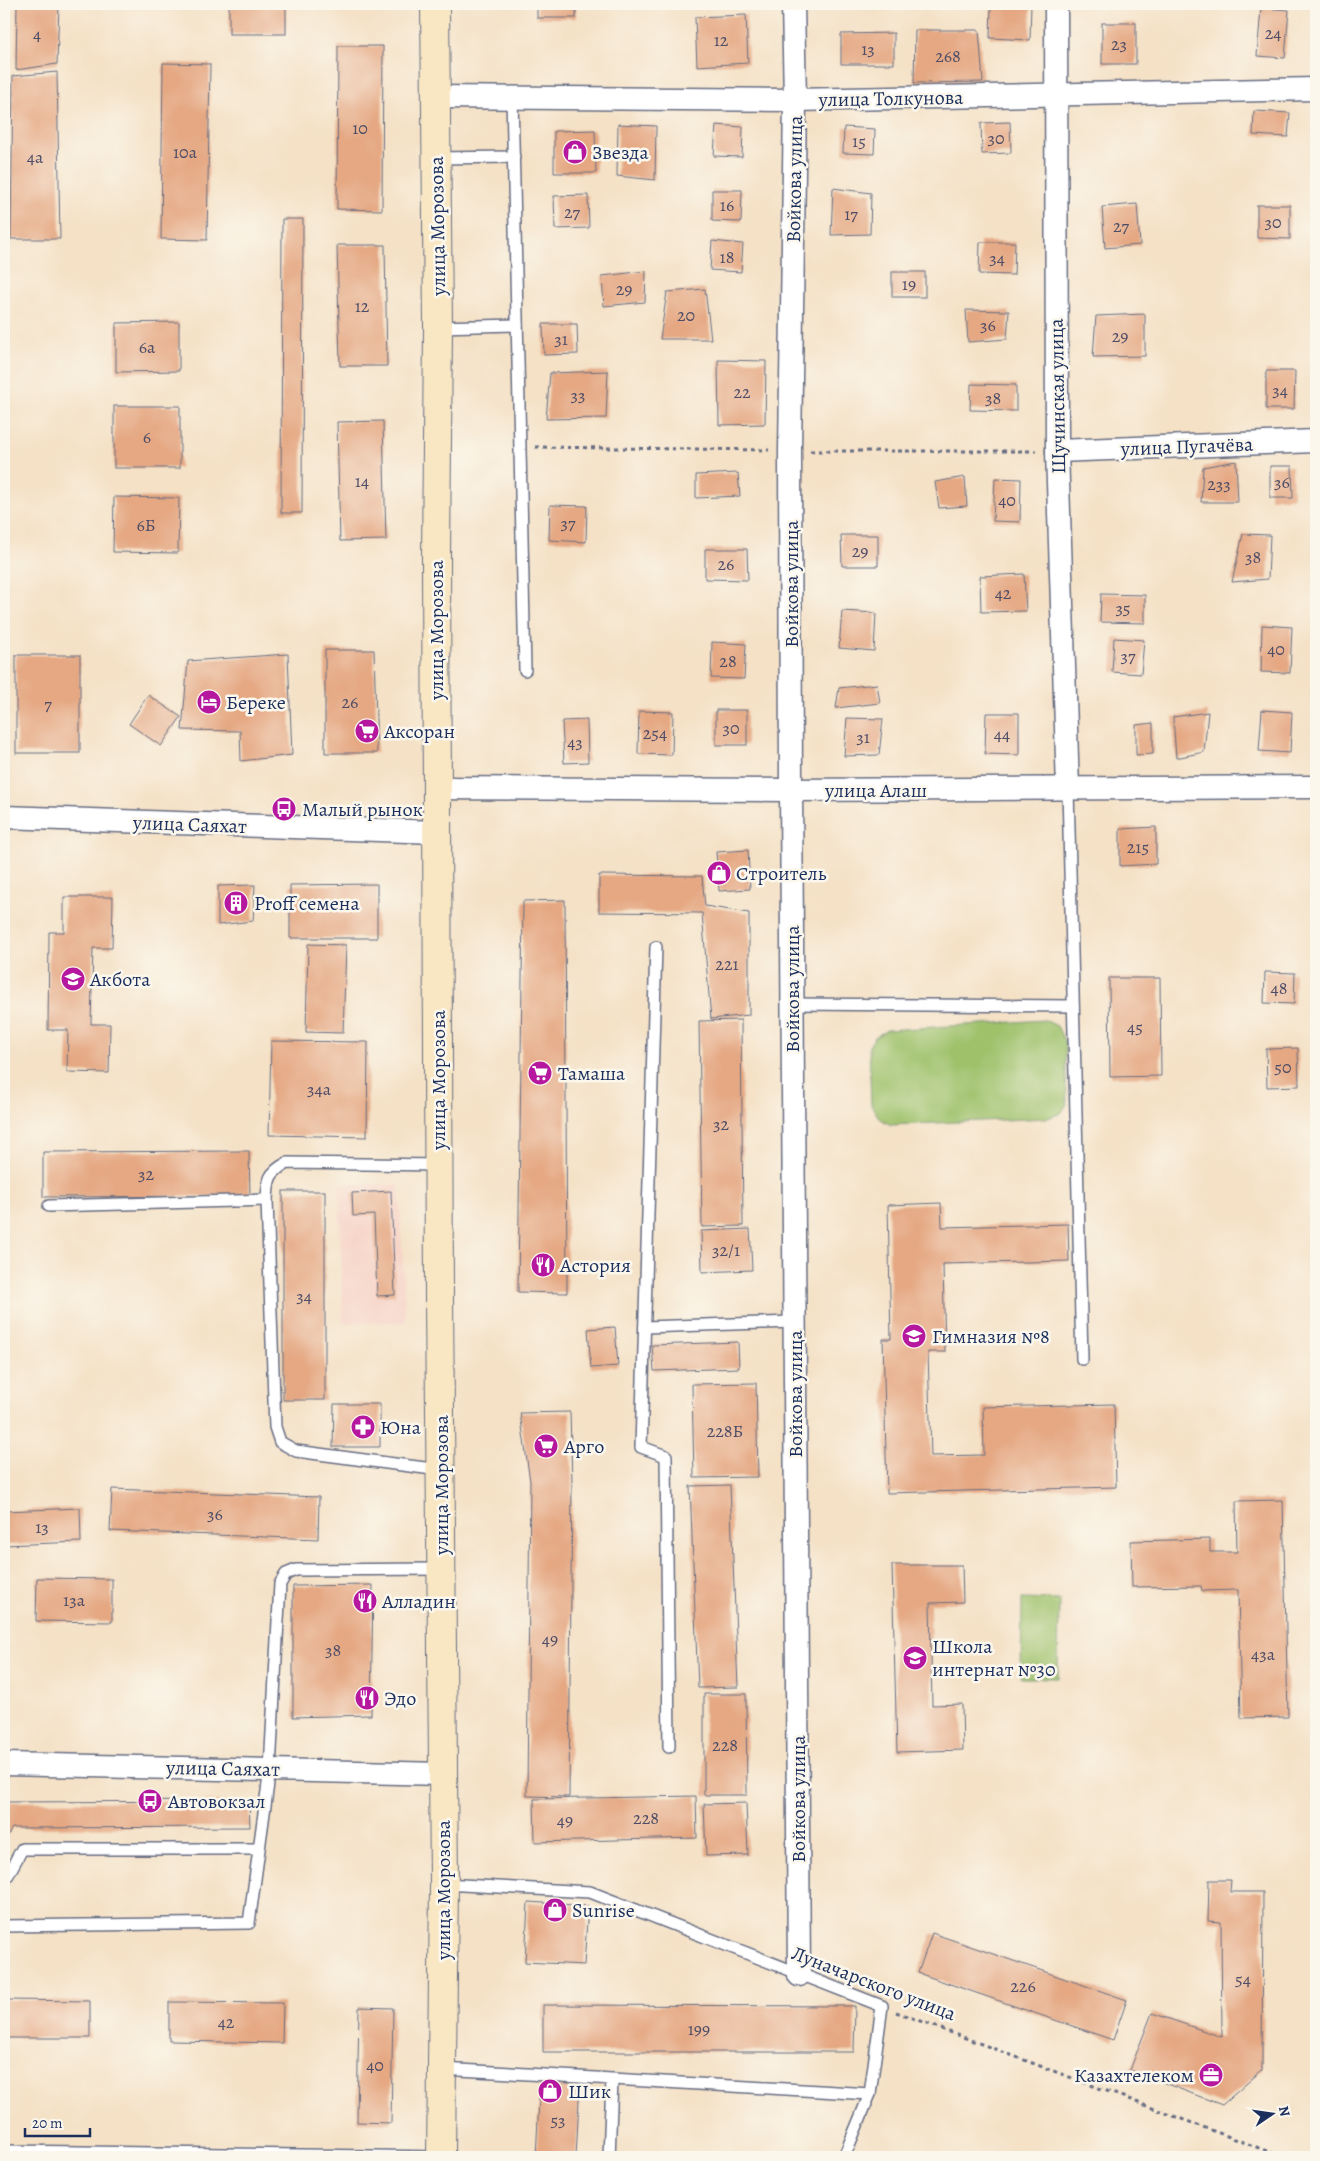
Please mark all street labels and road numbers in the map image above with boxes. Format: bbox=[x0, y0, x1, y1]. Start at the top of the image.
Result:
street label: улица Толкунова bbox=[817, 84, 964, 113]
street label: Войкова улица bbox=[780, 114, 809, 243]
street label: улица Морозова bbox=[423, 155, 452, 297]
street label: Щучинская улица bbox=[1043, 317, 1072, 474]
street label: улица Пугачёва bbox=[1119, 431, 1255, 462]
street label: Войкова улица bbox=[778, 520, 805, 648]
street label: улица Морозова bbox=[423, 559, 450, 701]
street label: улица Алаш bbox=[824, 777, 927, 804]
street label: улица Саяхат bbox=[132, 809, 248, 840]
street label: Войкова улица bbox=[779, 925, 806, 1053]
street label: улица Морозова bbox=[425, 1009, 452, 1151]
street label: Войкова улица bbox=[782, 1330, 809, 1458]
street label: улица Морозова bbox=[428, 1414, 455, 1556]
street label: Войкова улица bbox=[785, 1735, 812, 1863]
street label: улица Саяхат bbox=[165, 1754, 280, 1783]
street label: улица Морозова bbox=[430, 1819, 457, 1961]
street label: Луначарского улица bbox=[788, 1940, 961, 2028]

